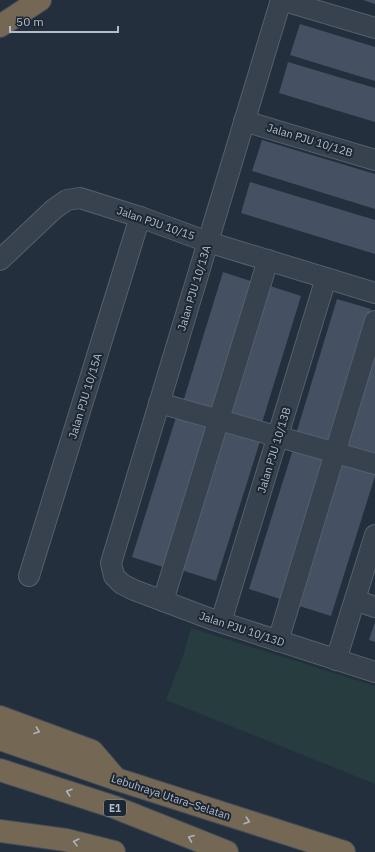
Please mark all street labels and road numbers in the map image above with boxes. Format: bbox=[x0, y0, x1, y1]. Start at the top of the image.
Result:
street label: Jalan PJU 10/12B bbox=[265, 120, 355, 160]
street label: Jalan PJU 10/15 bbox=[115, 203, 197, 243]
street label: Jalan PJU 10/13A bbox=[174, 244, 214, 332]
street label: Jalan PJU 10/15A bbox=[65, 352, 105, 440]
street label: Jalan PJU 10/13B bbox=[254, 405, 294, 495]
street label: Jalan PJU 10/13D bbox=[197, 609, 287, 649]
street label: Lebuhraya Utara–Selatan bbox=[110, 771, 232, 823]
road number: E1 bbox=[104, 800, 126, 816]

